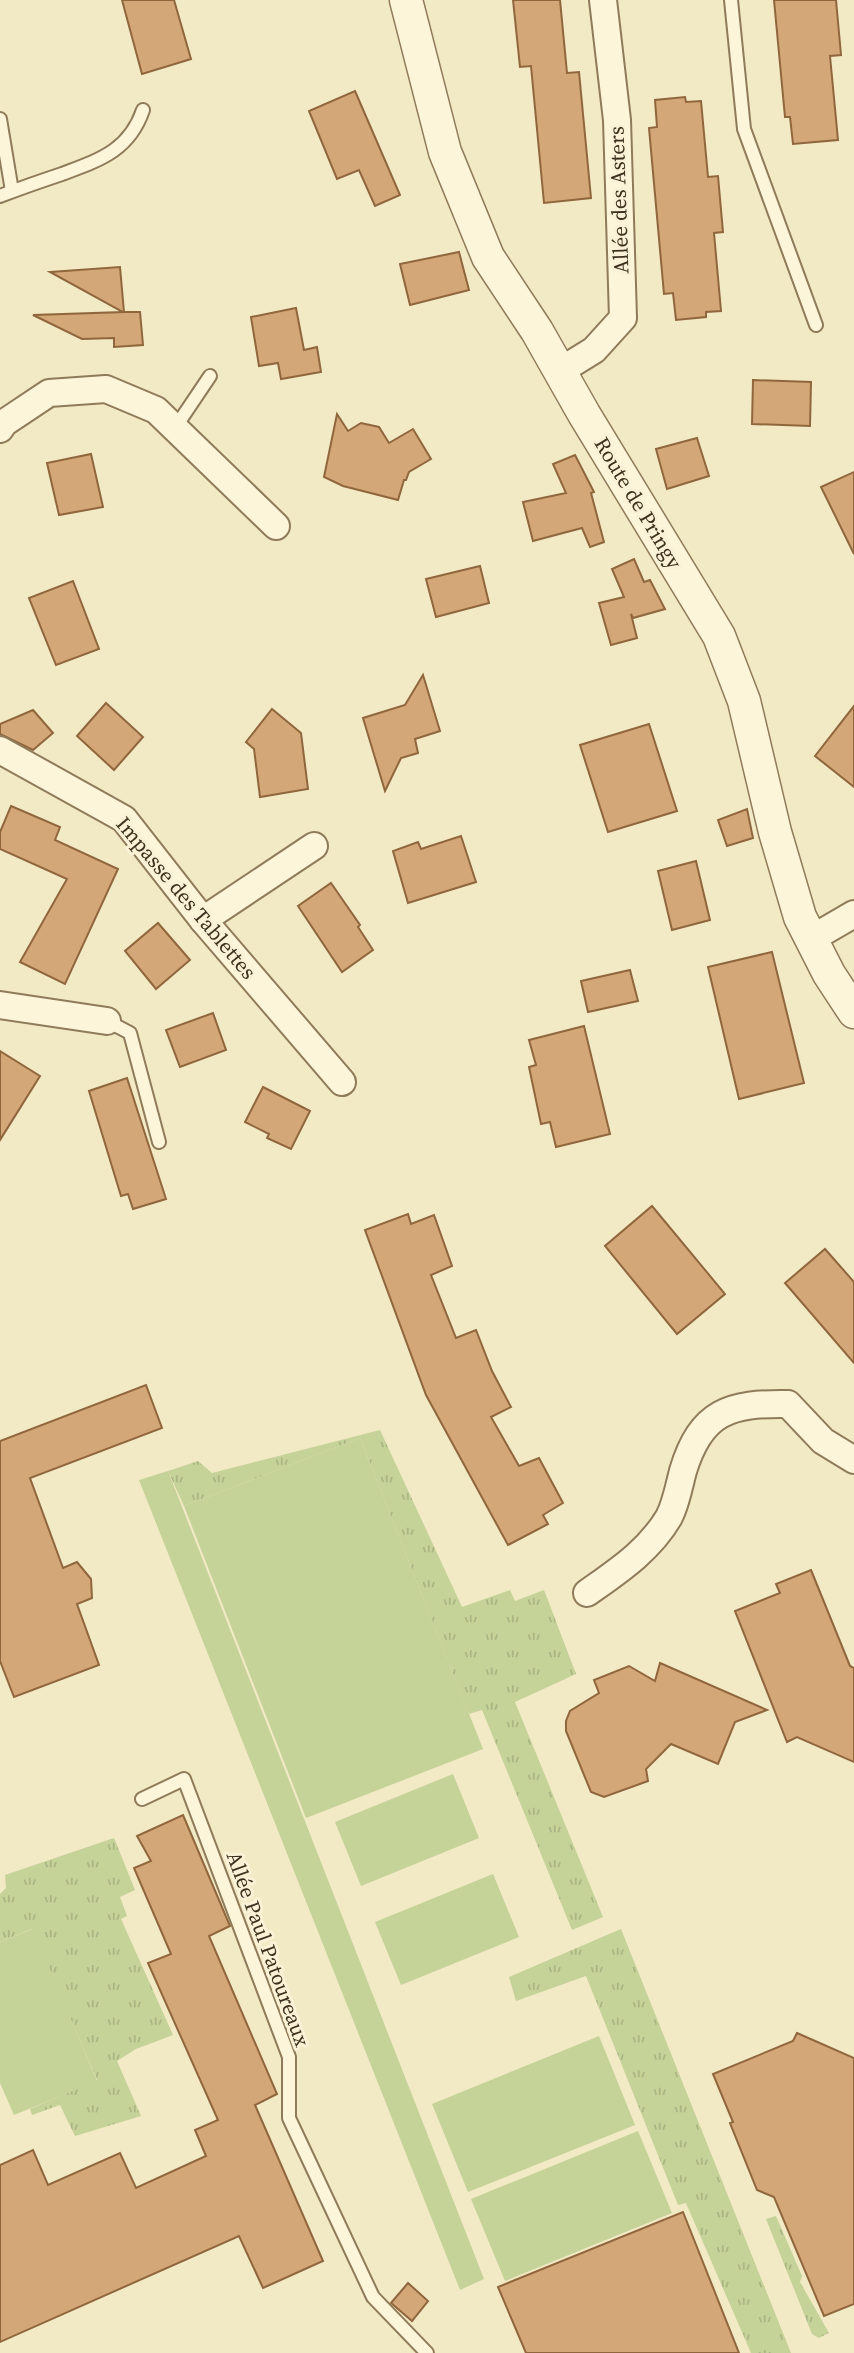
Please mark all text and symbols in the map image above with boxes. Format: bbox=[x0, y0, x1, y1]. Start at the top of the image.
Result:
street label: Allée des Asters bbox=[601, 126, 636, 274]
street label: Route de Pringy bbox=[588, 431, 689, 574]
street label: Impasse des Tablettes bbox=[110, 810, 263, 985]
street label: Allée Paul Patoureaux bbox=[220, 1847, 317, 2050]

